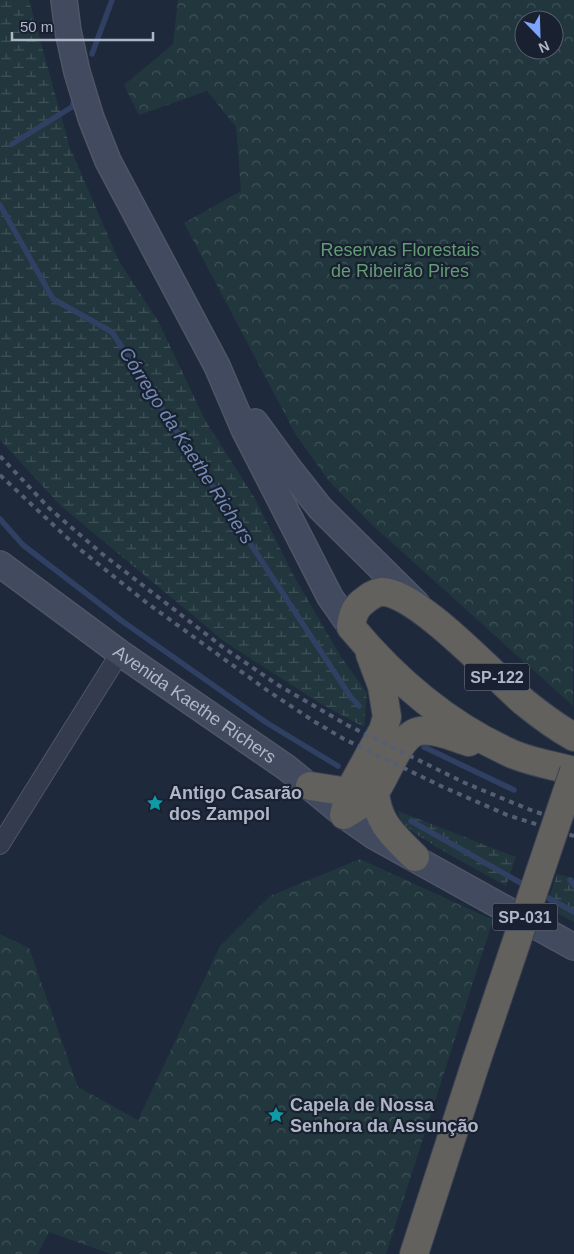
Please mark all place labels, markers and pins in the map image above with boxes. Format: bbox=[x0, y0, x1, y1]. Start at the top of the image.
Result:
place label: Antigo Casarão dos Zampol bbox=[169, 783, 302, 824]
place icon: Antigo Casarão dos Zampol bbox=[145, 793, 165, 813]
place label: Capela de Nossa Senhora da Assunção bbox=[290, 1095, 478, 1136]
place icon: Capela de Nossa Senhora da Assunção bbox=[266, 1105, 286, 1125]

